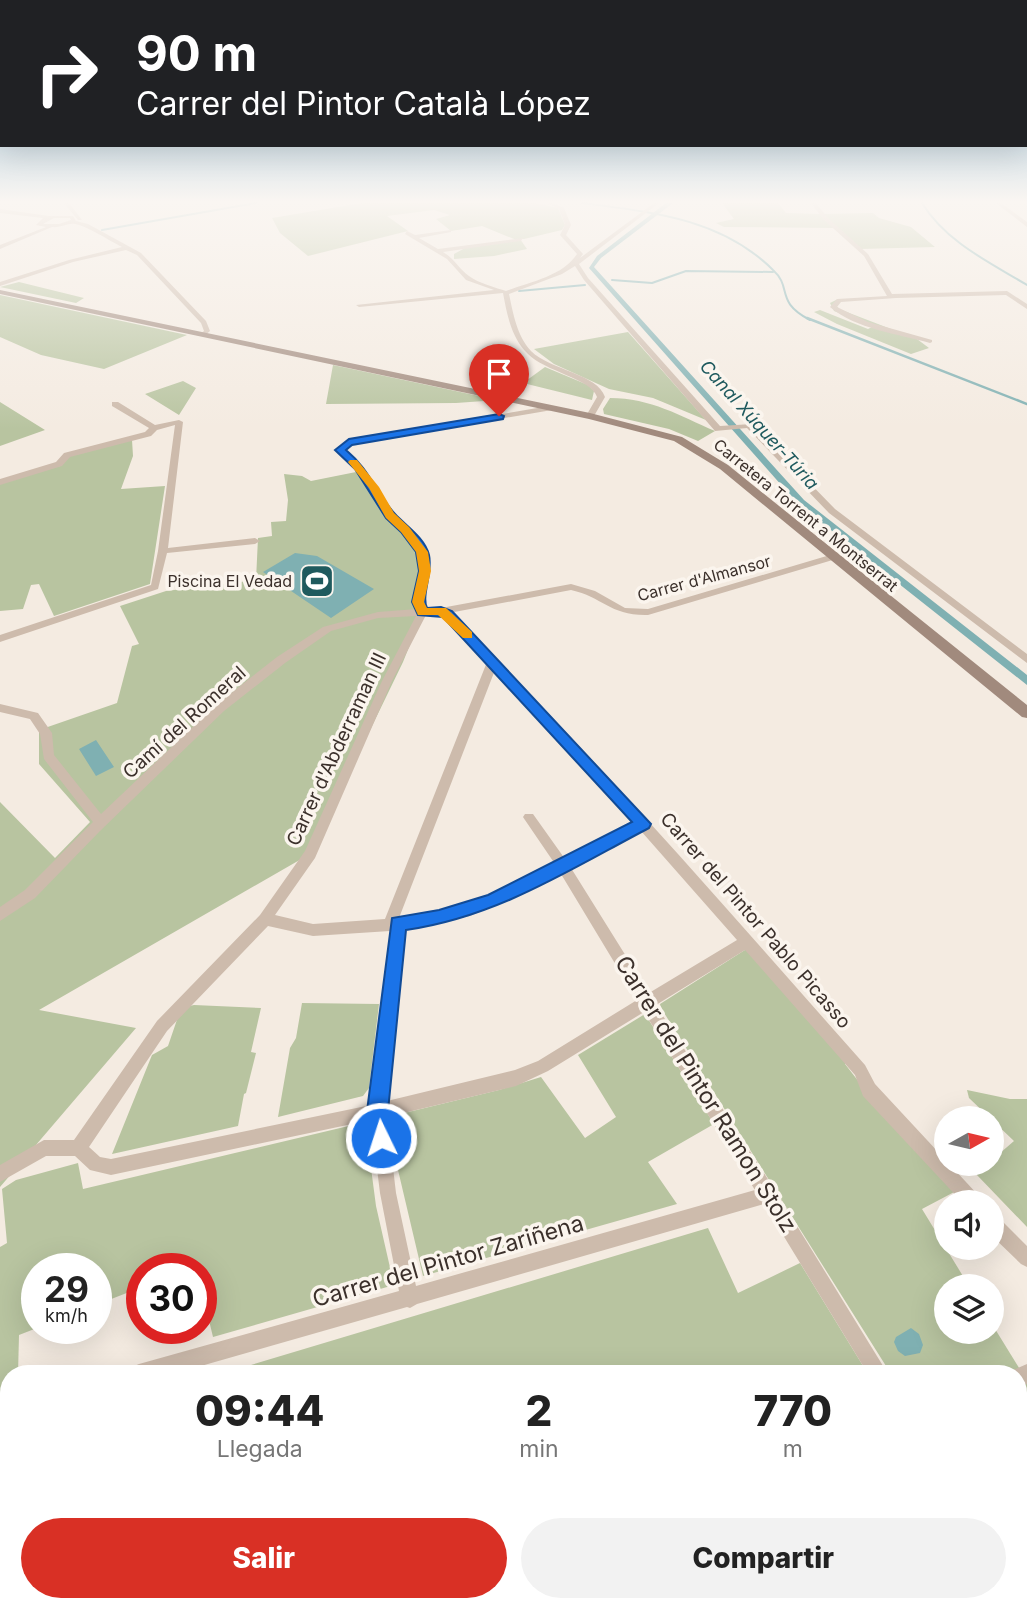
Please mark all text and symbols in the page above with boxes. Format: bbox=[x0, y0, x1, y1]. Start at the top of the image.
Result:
text: 90 m bbox=[136, 24, 257, 83]
icon: right bbox=[21, 28, 112, 119]
text: Carrer del Pintor Català López bbox=[136, 84, 591, 123]
pin bbox=[469, 344, 529, 416]
icon: arrive bbox=[480, 355, 518, 393]
water label: Canal Xúquer-Túria bbox=[696, 356, 823, 494]
street label: Carretera Torrent a Montserrat bbox=[710, 434, 902, 596]
street label: Carrer d'Almansor bbox=[635, 551, 773, 605]
sports icon: Piscina El Vedad bbox=[298, 562, 336, 600]
place label: Piscina El Vedad bbox=[167, 571, 292, 591]
street label: Carrer d'Abderraman III bbox=[282, 649, 391, 849]
street label: Camí del Romeral bbox=[118, 661, 250, 784]
street label: Carrer del Pintor Pablo Picasso bbox=[656, 808, 856, 1033]
street label: Carrer del Pintor Ramon Stolz bbox=[609, 951, 803, 1237]
position arrow bbox=[344, 1101, 418, 1175]
north arrow bbox=[934, 1106, 1004, 1176]
map controls bbox=[934, 1106, 1004, 1344]
button: sound bbox=[934, 1190, 1004, 1260]
street label: Carrer del Pintor Zariñena bbox=[309, 1209, 587, 1313]
speed limit sign: 30 bbox=[126, 1253, 217, 1344]
text: 29 bbox=[44, 1268, 89, 1310]
button: layers bbox=[934, 1274, 1004, 1344]
text: km/h bbox=[45, 1305, 88, 1326]
text: 09:44 bbox=[195, 1385, 324, 1436]
text: 2 bbox=[526, 1385, 552, 1436]
text: 770 bbox=[753, 1385, 832, 1436]
text: Llegada bbox=[217, 1435, 303, 1463]
text: min bbox=[519, 1435, 559, 1463]
text: m bbox=[783, 1435, 803, 1463]
button: Salir bbox=[21, 1518, 507, 1598]
button: Compartir bbox=[521, 1518, 1006, 1598]

